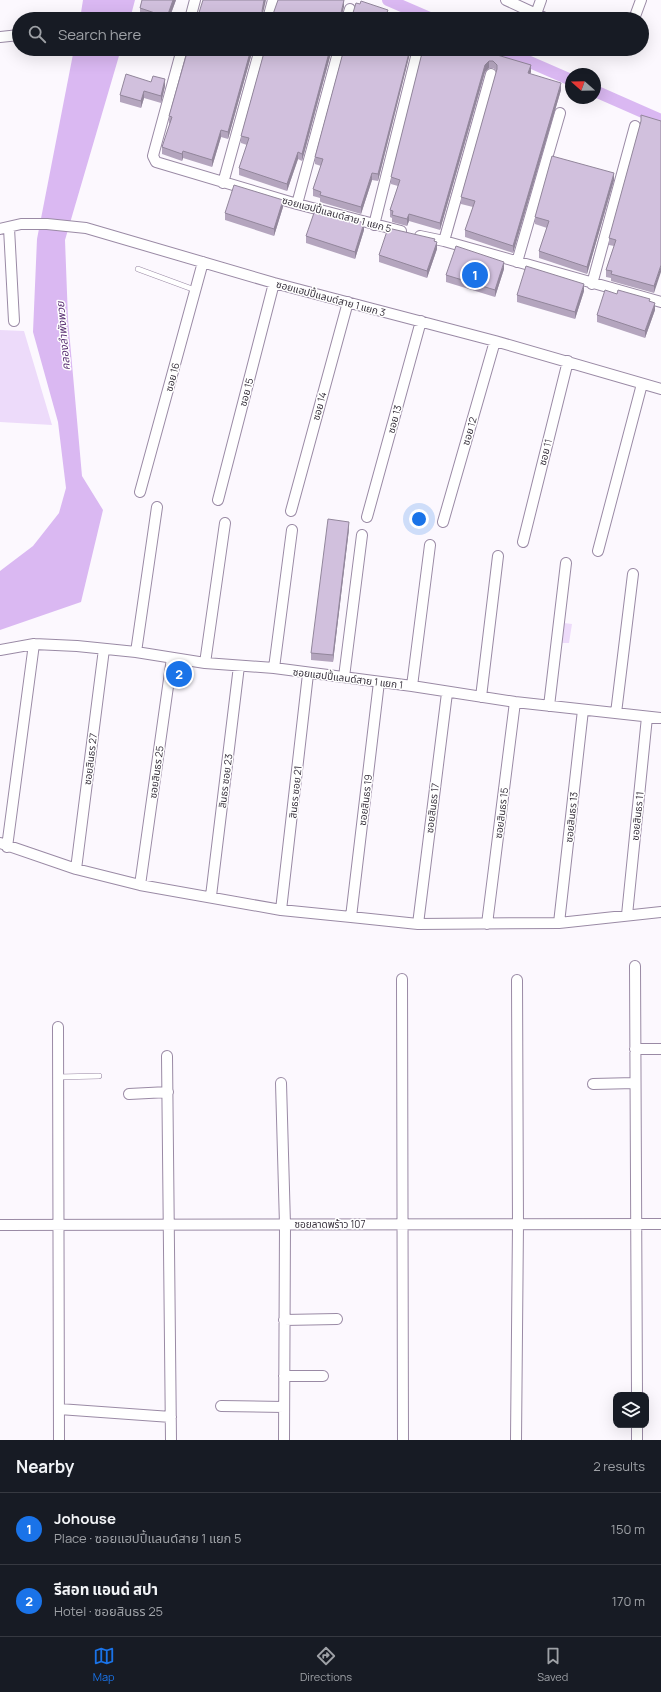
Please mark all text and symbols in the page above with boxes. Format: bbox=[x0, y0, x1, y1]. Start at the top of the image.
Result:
search box bbox=[12, 12, 649, 56]
icon: search bbox=[26, 23, 48, 45]
text: Search here bbox=[58, 24, 141, 45]
north arrow bbox=[565, 68, 601, 104]
street label: ซอยแฮปปี้แลนด์สาย 1 แยก 5 bbox=[281, 193, 394, 235]
pin: 1 bbox=[462, 260, 488, 290]
street label: ซอยแฮปปี้แลนด์สาย 1 แยก 3 bbox=[275, 277, 387, 319]
water label: คลองลำพังพวย bbox=[52, 299, 73, 371]
street label: ซอย 16 bbox=[161, 361, 183, 393]
street label: ซอย 15 bbox=[235, 376, 257, 408]
street label: ซอย 14 bbox=[308, 390, 330, 422]
street label: ซอย 13 bbox=[384, 403, 404, 435]
street label: ซอย 12 bbox=[458, 415, 480, 447]
street label: ซอย 11 bbox=[535, 437, 555, 467]
your location bbox=[409, 509, 429, 529]
pin: 2 bbox=[166, 659, 192, 689]
street label: ซอยแฮปปี้แลนด์สาย 1 แยก 1 bbox=[292, 664, 404, 692]
street label: ซอยสินธร 27 bbox=[80, 732, 100, 786]
street label: ซอยสินธร 25 bbox=[145, 745, 167, 799]
street label: สินธร ซอย 23 bbox=[215, 753, 235, 809]
street label: สินธร ซอย 21 bbox=[285, 765, 305, 819]
street label: ซอยสินธร 19 bbox=[355, 774, 375, 826]
street label: ซอยสินธร 17 bbox=[422, 782, 442, 834]
street label: ซอยสินธร 15 bbox=[491, 787, 511, 839]
street label: ซอยสินธร 13 bbox=[561, 791, 581, 843]
street label: ซอยสินธร 11 bbox=[627, 791, 647, 841]
street label: ซอยลาดพร้าว 107 bbox=[294, 1217, 366, 1231]
map controls bbox=[613, 1392, 649, 1428]
button: layers bbox=[613, 1392, 649, 1428]
text: Nearby bbox=[16, 1455, 74, 1478]
text: 2 results bbox=[593, 1457, 645, 1475]
text: Johouse bbox=[54, 1508, 116, 1529]
text: 1 bbox=[26, 1520, 32, 1538]
text: 150 m bbox=[611, 1520, 645, 1538]
text: Place · ซอยแฮปปี้แลนด์สาย 1 แยก 5 bbox=[54, 1529, 242, 1547]
text: รีสอท แอนด่ สปา bbox=[54, 1579, 158, 1600]
text: 2 bbox=[25, 1592, 33, 1610]
text: 170 m bbox=[612, 1592, 645, 1610]
text: Hotel · ซอยสินธร 25 bbox=[54, 1602, 163, 1620]
tab: Map bbox=[93, 1645, 115, 1684]
tab: Directions bbox=[300, 1645, 352, 1684]
tab: Saved bbox=[537, 1645, 568, 1684]

